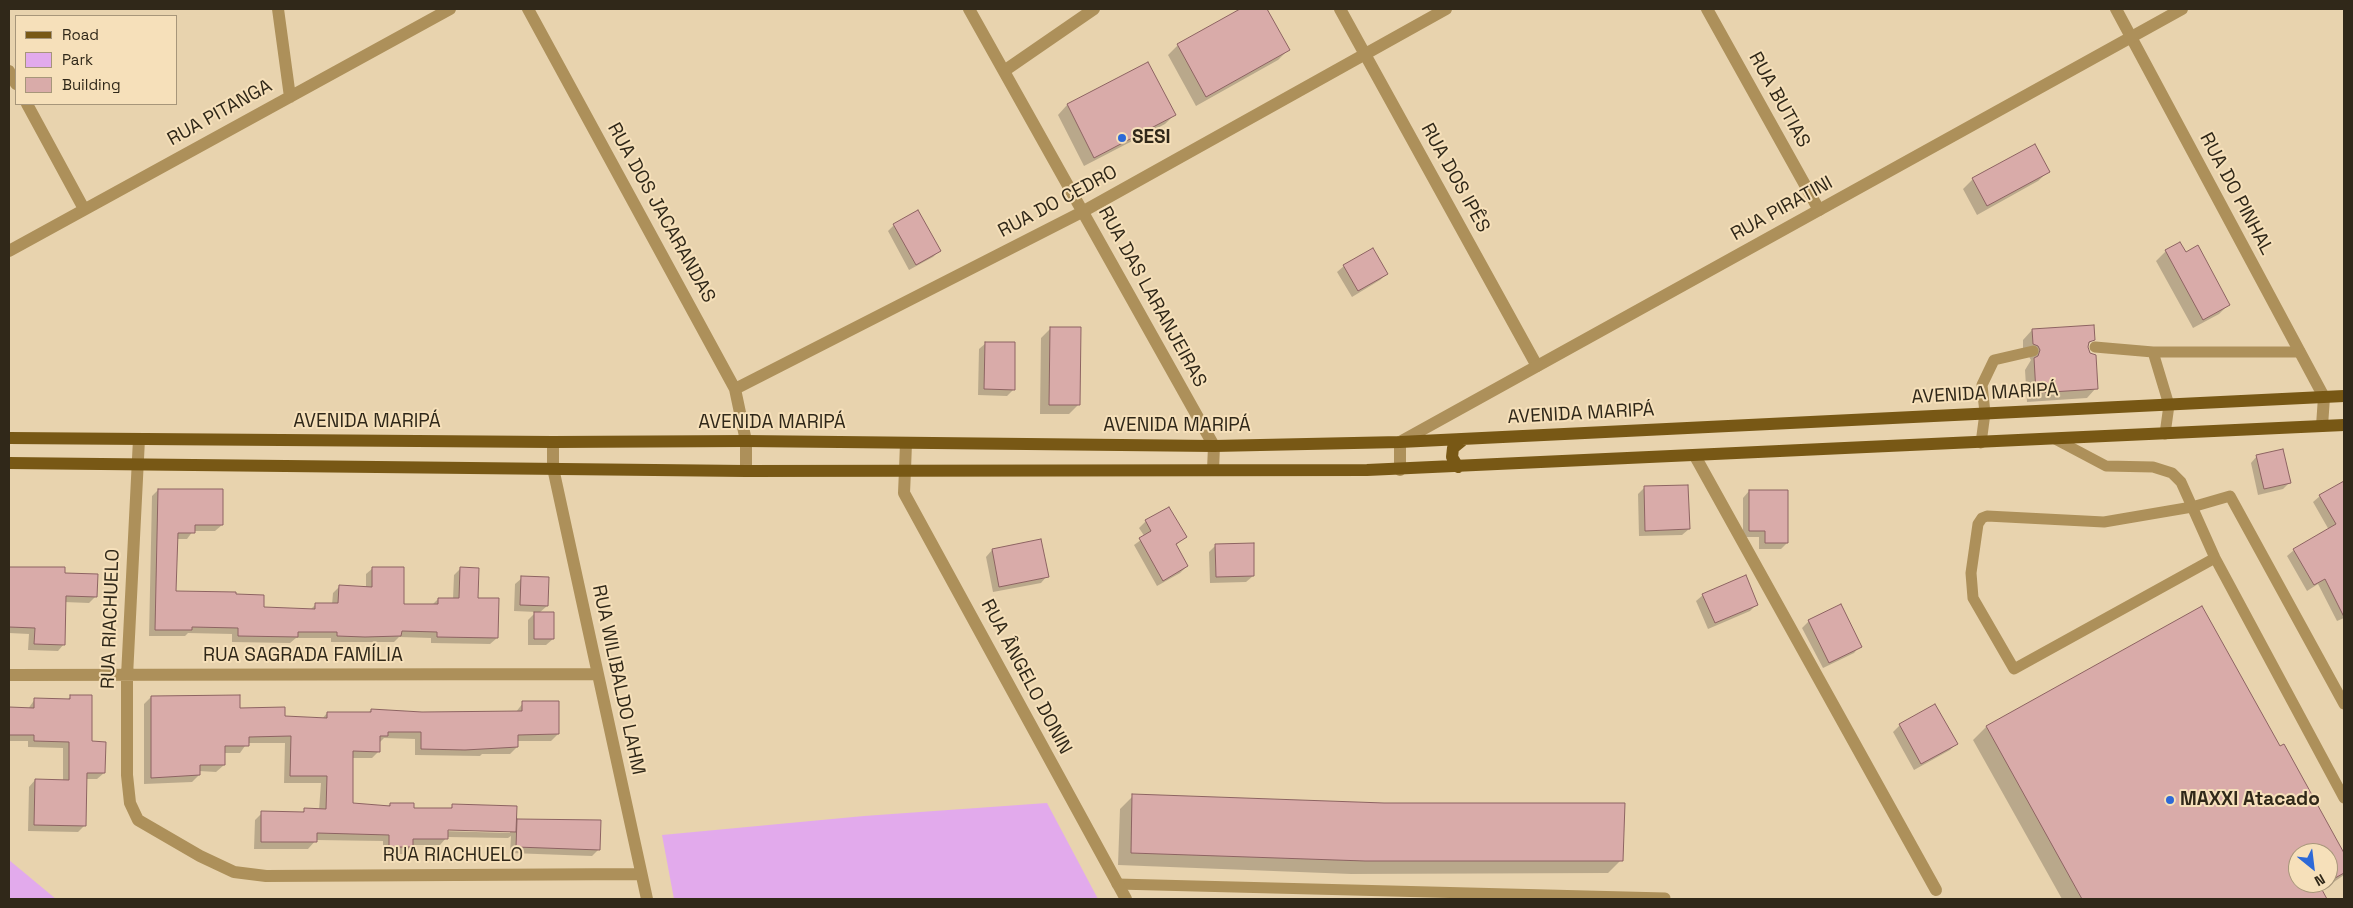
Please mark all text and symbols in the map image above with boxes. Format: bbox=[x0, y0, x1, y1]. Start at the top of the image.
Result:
legend bbox=[15, 15, 178, 105]
text: Road bbox=[62, 25, 99, 44]
street label: RUA BUTIAS bbox=[1743, 48, 1815, 152]
text: Park bbox=[62, 50, 93, 69]
text: Building bbox=[62, 75, 121, 94]
street label: RUA PITANGA bbox=[164, 75, 276, 151]
street label: RUA DOS JACARANDAS bbox=[602, 119, 720, 307]
street label: RUA DOS IPÊS bbox=[1416, 119, 1494, 237]
place label: SESI bbox=[1132, 127, 1171, 149]
street label: RUA DO PINHAL bbox=[2194, 129, 2278, 259]
marker: SESI bbox=[1116, 132, 1128, 144]
street label: RUA DO CEDRO bbox=[995, 161, 1121, 243]
street label: RUA PIRATINI bbox=[1727, 172, 1837, 246]
street label: RUA DAS LARANJEIRAS bbox=[1093, 203, 1211, 391]
street label: AVENIDA MARIPÁ bbox=[1911, 379, 2059, 409]
street label: AVENIDA MARIPÁ bbox=[1507, 399, 1655, 429]
street label: AVENIDA MARIPÁ bbox=[293, 411, 441, 433]
street label: AVENIDA MARIPÁ bbox=[698, 412, 846, 434]
street label: AVENIDA MARIPÁ bbox=[1103, 415, 1251, 437]
street label: RUA RIACHUELO bbox=[97, 548, 125, 690]
street label: RUA WILIBALDO LAHM bbox=[587, 583, 649, 777]
street label: RUA ÂNGELO DONIN bbox=[976, 596, 1076, 758]
street label: RUA SAGRADA FAMÍLIA bbox=[203, 645, 403, 667]
place label: MAXXI Atacado bbox=[2180, 789, 2320, 811]
marker: MAXXI Atacado bbox=[2164, 794, 2176, 806]
north arrow bbox=[2288, 843, 2338, 893]
street label: RUA RIACHUELO bbox=[383, 845, 523, 867]
text: N bbox=[2311, 870, 2328, 890]

